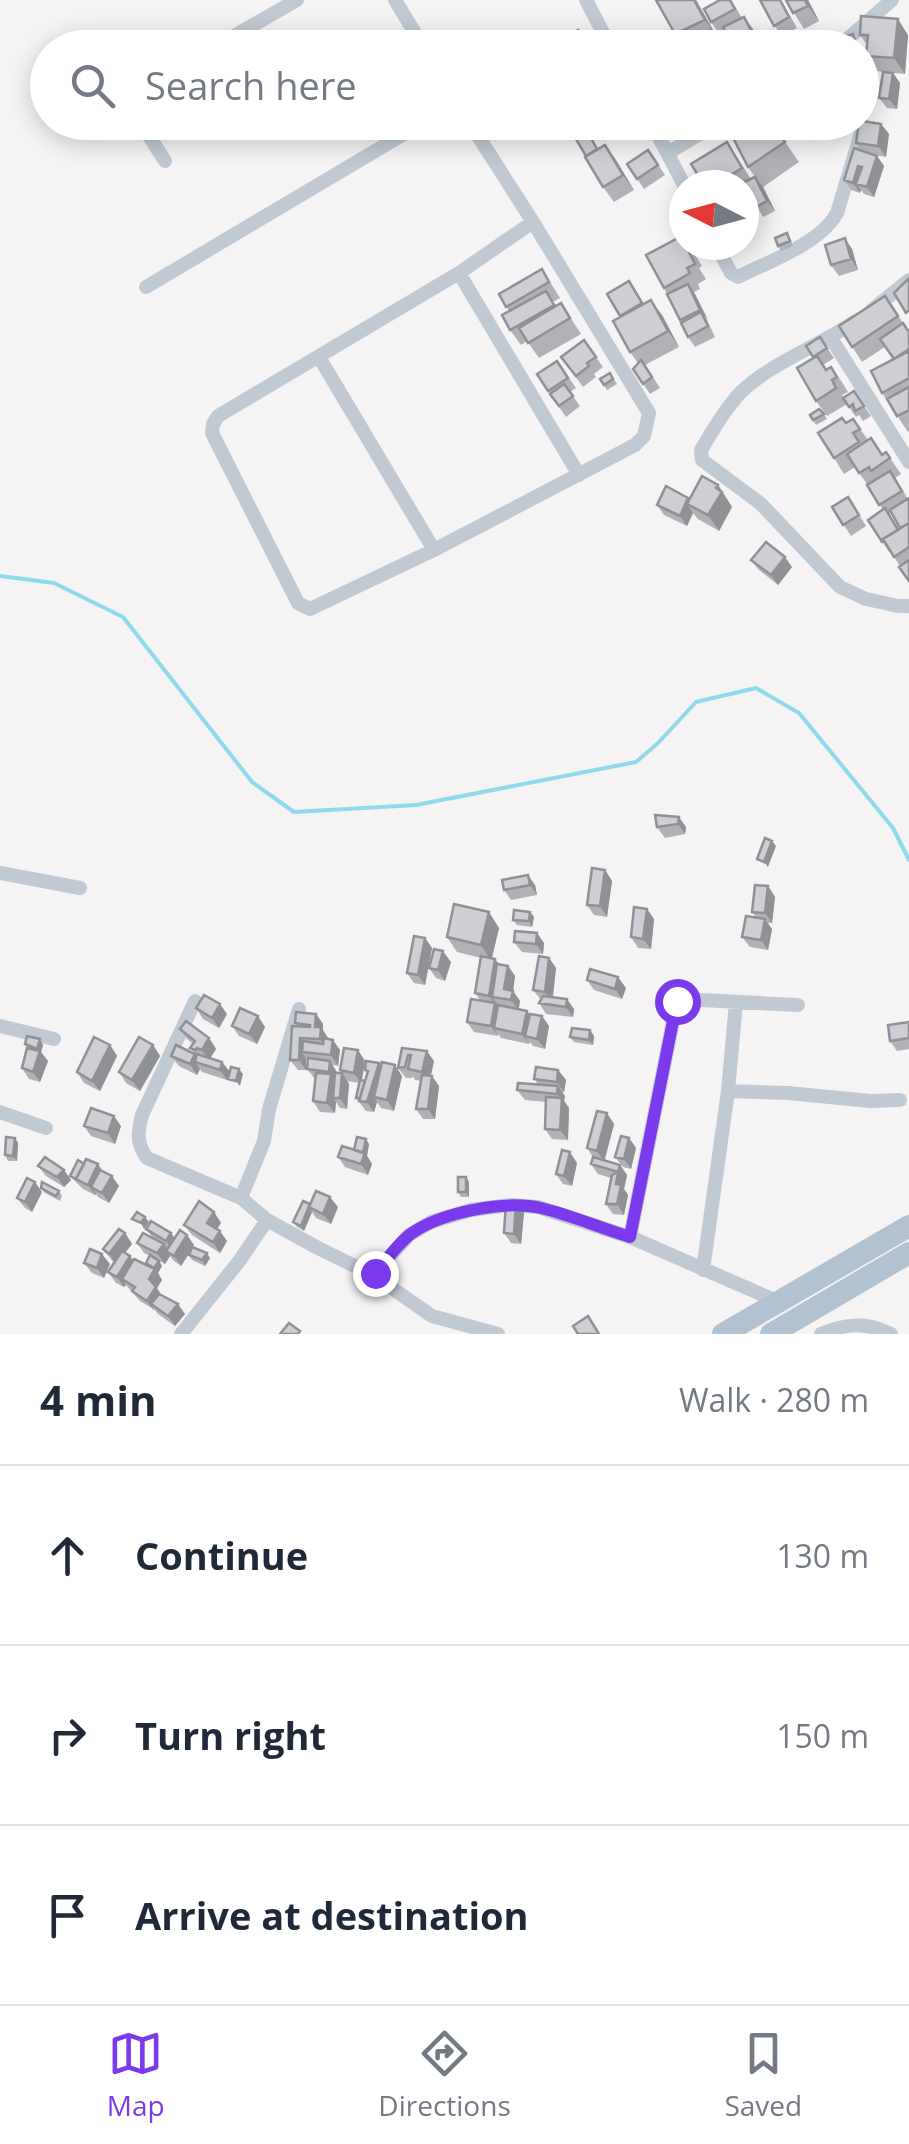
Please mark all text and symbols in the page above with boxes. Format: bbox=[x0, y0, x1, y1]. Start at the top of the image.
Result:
search box bbox=[30, 30, 879, 140]
icon: search bbox=[65, 58, 120, 113]
text: Search here bbox=[145, 59, 357, 111]
north arrow bbox=[669, 170, 759, 260]
route start bbox=[655, 979, 701, 1025]
route end bbox=[353, 1251, 399, 1297]
text: 4 min bbox=[40, 1371, 157, 1428]
text: Walk · 280 m bbox=[679, 1378, 869, 1421]
icon: ahead bbox=[40, 1528, 95, 1583]
text: Continue bbox=[135, 1529, 308, 1581]
text: 130 m bbox=[776, 1534, 869, 1577]
icon: right bbox=[40, 1708, 95, 1763]
text: Turn right bbox=[135, 1709, 326, 1761]
text: 150 m bbox=[776, 1714, 869, 1757]
icon: arrive bbox=[40, 1888, 95, 1943]
text: Arrive at destination bbox=[135, 1889, 529, 1941]
tab: Map bbox=[107, 2026, 165, 2124]
tab: Directions bbox=[378, 2026, 511, 2124]
tab: Saved bbox=[724, 2026, 802, 2124]

